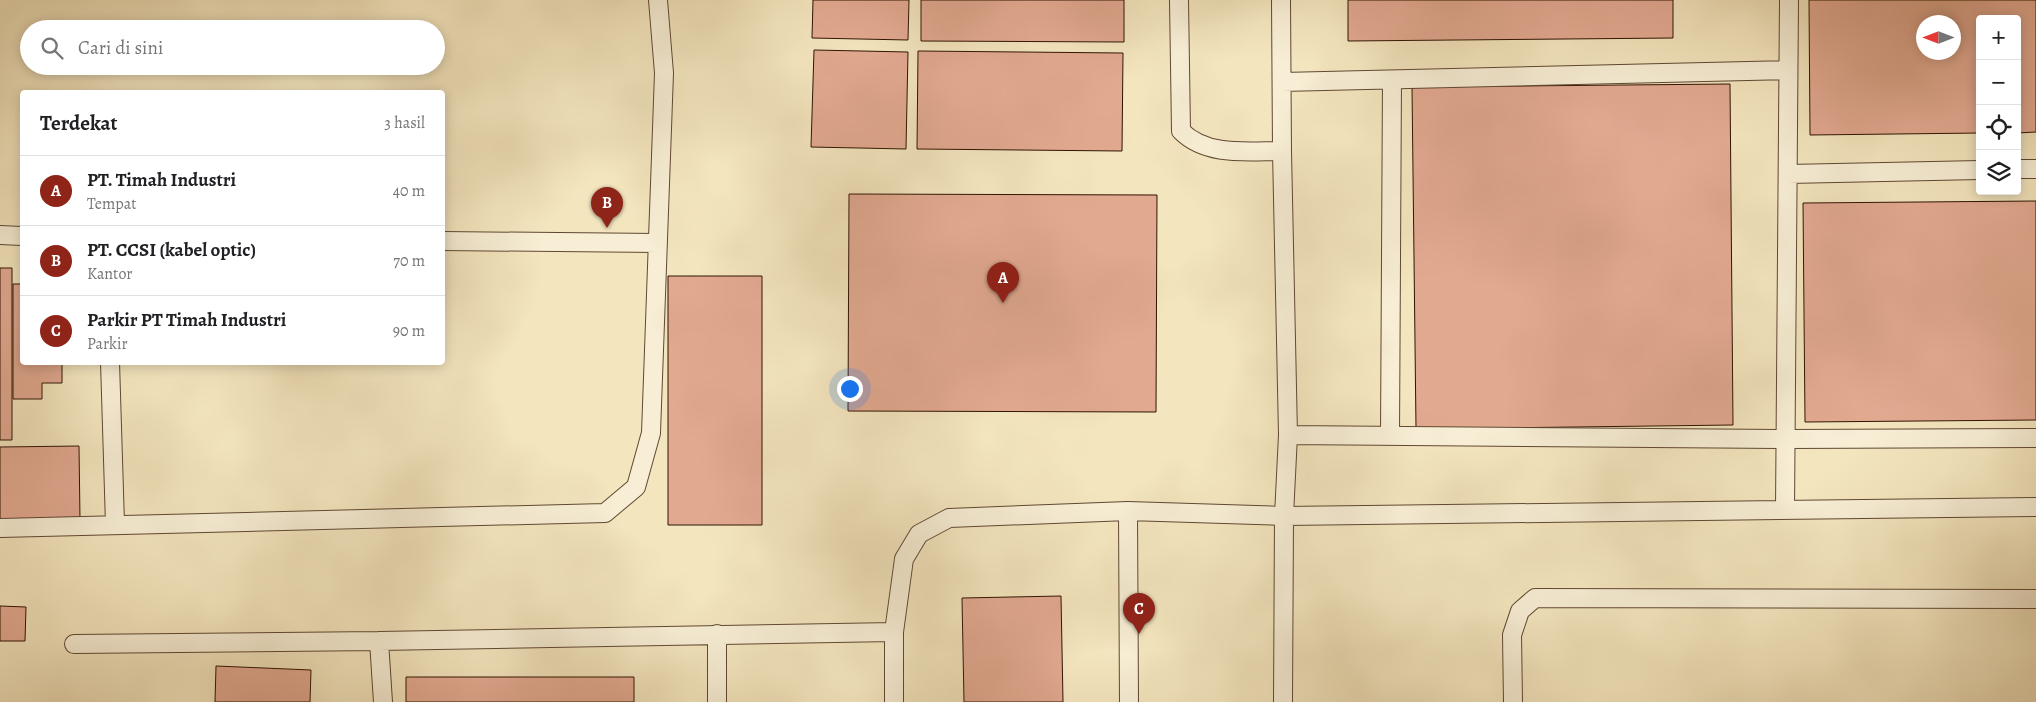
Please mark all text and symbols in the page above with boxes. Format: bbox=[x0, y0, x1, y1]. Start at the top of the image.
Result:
north arrow bbox=[1916, 15, 1961, 60]
map controls bbox=[1976, 15, 2021, 195]
button: + bbox=[1976, 15, 2021, 60]
search box bbox=[20, 20, 445, 75]
icon: search bbox=[38, 34, 66, 62]
text: Cari di sini bbox=[78, 35, 163, 61]
button: − bbox=[1976, 60, 2021, 105]
button: locate bbox=[1976, 105, 2021, 150]
text: Terdekat bbox=[40, 109, 118, 137]
text: 3 hasil bbox=[384, 112, 425, 134]
button: layers bbox=[1976, 150, 2021, 195]
text: PT. Timah Industri bbox=[87, 167, 236, 193]
text: A bbox=[51, 180, 61, 202]
text: 40 m bbox=[393, 180, 425, 202]
pin: B bbox=[591, 187, 623, 228]
text: Tempat bbox=[87, 193, 136, 215]
text: PT. CCSI (kabel optic) bbox=[87, 237, 256, 263]
text: B bbox=[51, 250, 61, 272]
text: 70 m bbox=[393, 250, 425, 272]
pin: A bbox=[987, 262, 1019, 303]
text: Kantor bbox=[87, 263, 133, 285]
text: Parkir PT Timah Industri bbox=[87, 307, 286, 333]
text: C bbox=[51, 320, 61, 342]
text: 90 m bbox=[393, 320, 425, 342]
text: Parkir bbox=[87, 333, 128, 355]
your location bbox=[837, 376, 863, 402]
pin: C bbox=[1123, 593, 1155, 634]

